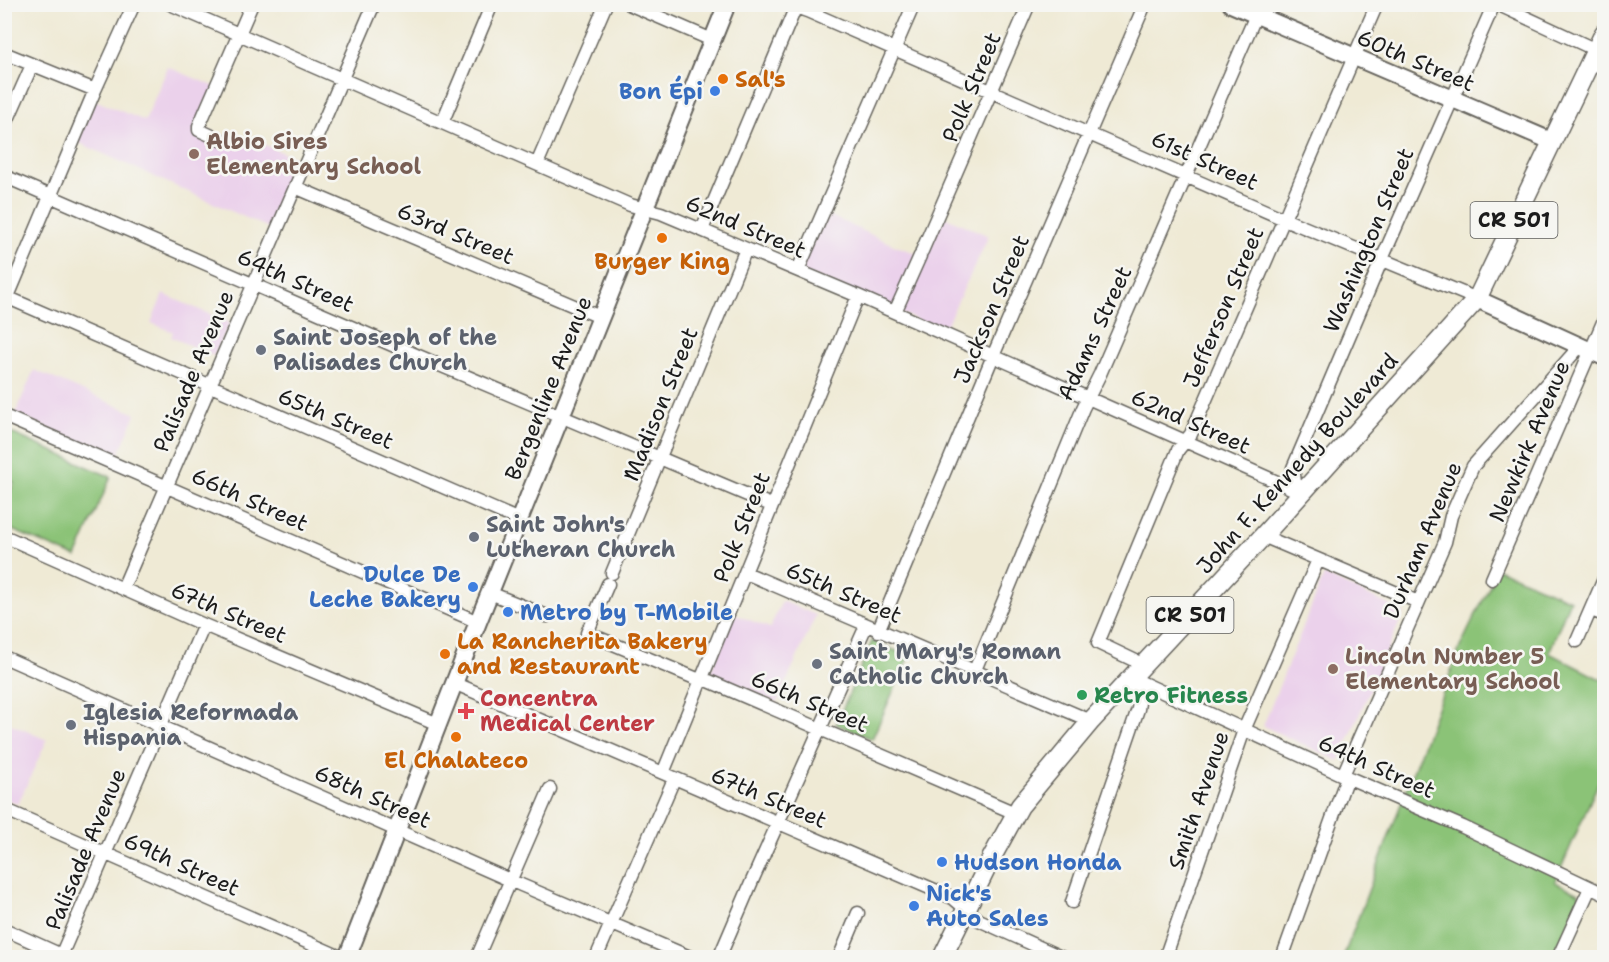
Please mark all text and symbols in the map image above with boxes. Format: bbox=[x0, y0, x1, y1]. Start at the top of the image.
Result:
street label: 60th Street bbox=[1352, 23, 1479, 98]
street label: Polk Street bbox=[935, 28, 1008, 147]
place label: Sal's bbox=[735, 65, 786, 94]
marker: Sal's bbox=[716, 72, 730, 86]
place label: Bon Épi bbox=[619, 75, 703, 106]
marker: Bon Épi bbox=[708, 84, 722, 98]
street label: 61st Street bbox=[1147, 124, 1263, 197]
place label: Albio Sires Elementary School bbox=[206, 127, 422, 181]
street label: Washington Street bbox=[1316, 143, 1421, 337]
marker: Albio Sires Elementary School bbox=[187, 147, 201, 161]
street label: 62nd Street bbox=[681, 188, 810, 265]
street label: 63rd Street bbox=[393, 196, 519, 271]
road number: CR 501 bbox=[1470, 202, 1558, 238]
street label: Jefferson Street bbox=[1177, 223, 1270, 392]
street label: Jackson Street bbox=[947, 230, 1036, 388]
marker: Burger King bbox=[655, 231, 669, 245]
street label: 64th Street bbox=[233, 242, 359, 319]
place label: Burger King bbox=[594, 247, 730, 276]
street label: Adams Street bbox=[1051, 261, 1138, 405]
street label: Palisade Avenue bbox=[146, 286, 241, 456]
street label: Bergenline Avenue bbox=[498, 292, 599, 485]
place label: Saint Joseph of the Palisades Church bbox=[273, 323, 497, 377]
street label: Madison Street bbox=[616, 323, 705, 485]
marker: Saint Joseph of the Palisades Church bbox=[254, 343, 268, 357]
street label: John F. Kennedy Boulevard bbox=[1190, 347, 1405, 580]
street label: Newkirk Avenue bbox=[1482, 356, 1577, 526]
street label: 65th Street bbox=[273, 381, 398, 456]
street label: 62nd Street bbox=[1126, 382, 1255, 461]
street label: Durham Avenue bbox=[1376, 457, 1469, 623]
street label: 66th Street bbox=[187, 461, 313, 538]
street label: Polk Street bbox=[706, 468, 777, 587]
place label: Saint John's Lutheran Church bbox=[486, 510, 676, 564]
marker: Saint John's Lutheran Church bbox=[467, 530, 481, 544]
street label: 65th Street bbox=[781, 555, 906, 630]
place label: Dulce De Leche Bakery bbox=[309, 560, 461, 614]
street label: 67th Street bbox=[166, 575, 291, 650]
marker: Dulce De Leche Bakery bbox=[466, 580, 480, 594]
road number: CR 501 bbox=[1146, 597, 1234, 633]
place label: Metro by T-Mobile bbox=[520, 598, 733, 627]
marker: Metro by T-Mobile bbox=[501, 605, 515, 619]
place label: La Rancherita Bakery and Restaurant bbox=[457, 627, 708, 681]
place label: Saint Mary's Roman Catholic Church bbox=[829, 637, 1062, 691]
place label: Lincoln Number 5 Elementary School bbox=[1345, 642, 1561, 696]
marker: La Rancherita Bakery and Restaurant bbox=[438, 647, 452, 661]
marker: Saint Mary's Roman Catholic Church bbox=[810, 657, 824, 671]
marker: Lincoln Number 5 Elementary School bbox=[1326, 662, 1340, 676]
street label: 66th Street bbox=[747, 664, 873, 739]
place label: Retro Fitness bbox=[1094, 681, 1248, 710]
place label: Concentra Medical Center bbox=[480, 684, 655, 738]
marker: Retro Fitness bbox=[1075, 688, 1089, 702]
place label: Iglesia Reformada Hispania bbox=[83, 698, 298, 752]
marker: Concentra Medical Center bbox=[457, 702, 475, 720]
marker: Iglesia Reformada Hispania bbox=[64, 718, 78, 732]
street label: Smith Avenue bbox=[1161, 727, 1236, 873]
street label: 64th Street bbox=[1314, 728, 1440, 805]
marker: El Chalateco bbox=[449, 730, 463, 744]
place label: El Chalateco bbox=[384, 746, 528, 775]
street label: 68th Street bbox=[310, 758, 436, 835]
street label: 67th Street bbox=[706, 760, 831, 835]
street label: Palisade Avenue bbox=[38, 764, 133, 934]
street label: 69th Street bbox=[119, 826, 244, 903]
place label: Hudson Honda bbox=[954, 848, 1122, 877]
marker: Hudson Honda bbox=[935, 855, 949, 869]
place label: Nick's Auto Sales bbox=[926, 879, 1049, 933]
marker: Nick's Auto Sales bbox=[907, 899, 921, 913]

